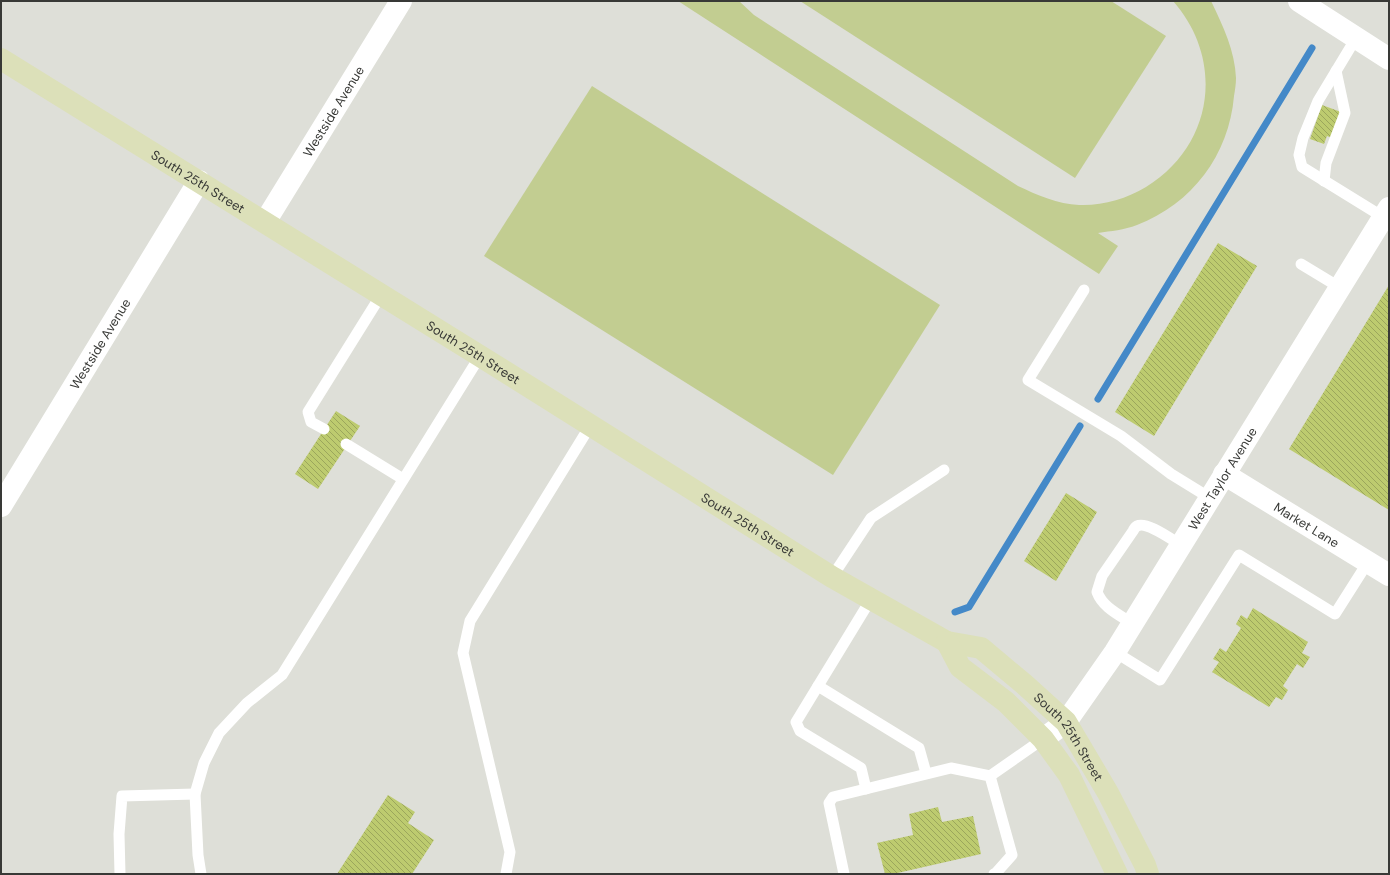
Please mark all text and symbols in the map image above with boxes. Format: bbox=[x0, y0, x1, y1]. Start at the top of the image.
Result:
street label: Westside Avenue bbox=[299, 63, 368, 160]
street label: South 25th Street bbox=[148, 146, 248, 217]
street label: Westside Avenue bbox=[66, 295, 134, 392]
street label: South 25th Street bbox=[424, 317, 523, 388]
street label: West Taylor Avenue bbox=[1184, 424, 1260, 533]
street label: South 25th Street bbox=[698, 489, 798, 560]
street label: Market Lane bbox=[1271, 498, 1342, 551]
street label: South 25th Street bbox=[1031, 689, 1107, 784]

